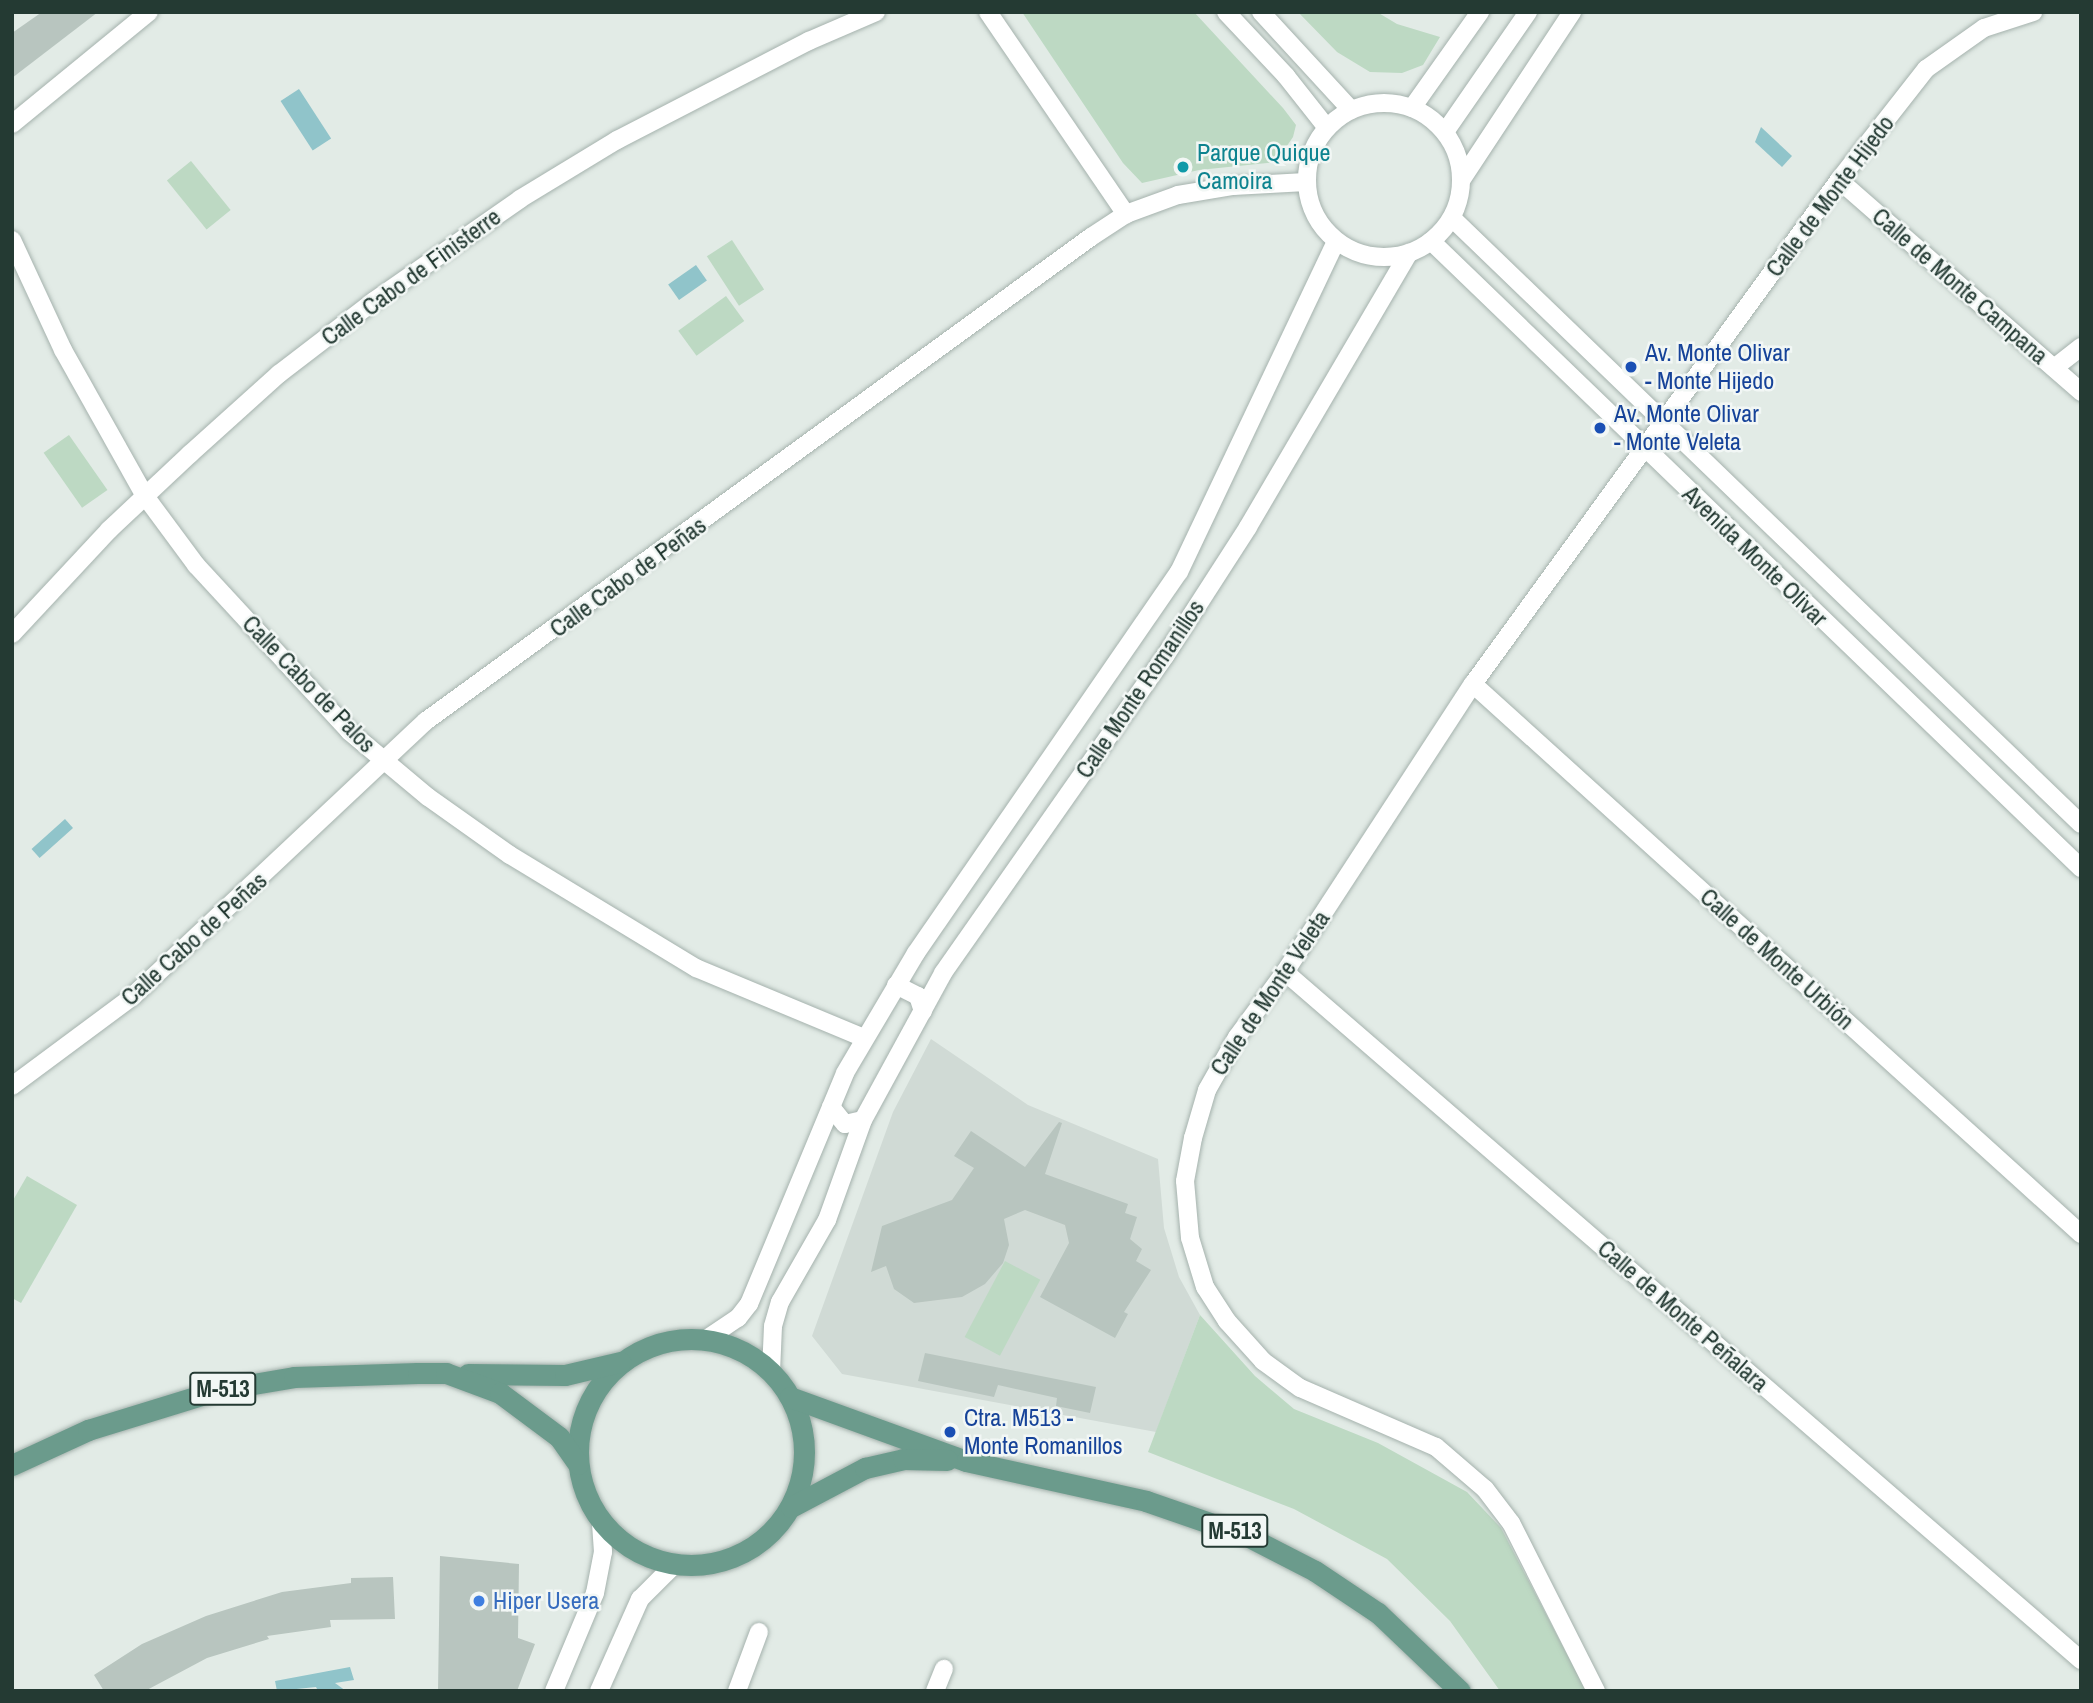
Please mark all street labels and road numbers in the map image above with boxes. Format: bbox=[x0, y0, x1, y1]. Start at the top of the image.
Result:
street label: Calle de Monte Hijedo bbox=[1760, 110, 1900, 282]
street label: Calle Cabo de Finisterre bbox=[316, 202, 506, 352]
street label: Calle de Monte Campana bbox=[1866, 202, 2054, 370]
street label: Avenida Monte Olivar bbox=[1677, 480, 1833, 632]
street label: Calle Cabo de Peñas bbox=[544, 511, 712, 643]
street label: Calle Monte Romanillos bbox=[1070, 594, 1210, 784]
street label: Calle Cabo de Palos bbox=[236, 609, 382, 759]
street label: Calle Cabo de Peñas bbox=[115, 866, 273, 1012]
street label: Calle de Monte Urbión bbox=[1694, 882, 1860, 1036]
street label: Calle de Monte Veleta bbox=[1204, 905, 1336, 1081]
street label: Calle de Monte Peñalara bbox=[1592, 1234, 1774, 1398]
road number: M-513 bbox=[188, 1370, 258, 1408]
road number: M-513 bbox=[1200, 1512, 1270, 1550]

